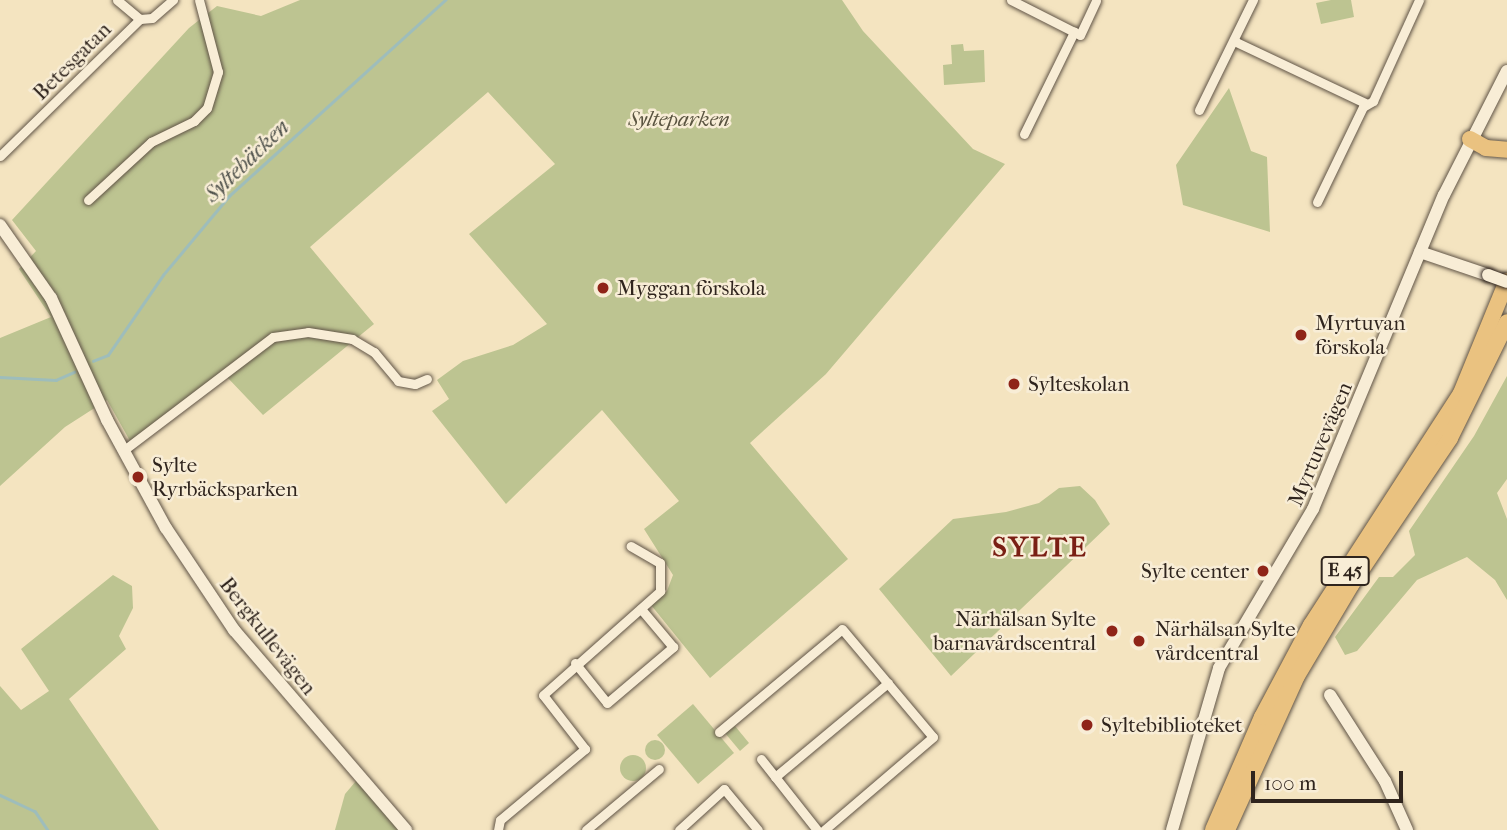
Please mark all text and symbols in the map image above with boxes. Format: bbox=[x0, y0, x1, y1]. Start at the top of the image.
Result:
street label: Betesgatan bbox=[28, 17, 116, 105]
park label: Sylteparken bbox=[628, 106, 730, 132]
water label: Syltebäcken bbox=[199, 114, 295, 208]
place label: Myggan förskola bbox=[617, 275, 766, 301]
marker: Myggan förskola bbox=[595, 280, 611, 296]
place label: Myrtuvan förskola bbox=[1315, 310, 1405, 360]
marker: Myrtuvan förskola bbox=[1293, 327, 1309, 343]
place label: Sylteskolan bbox=[1028, 371, 1130, 397]
marker: Sylteskolan bbox=[1006, 376, 1022, 392]
street label: Myrtuvevägen bbox=[1283, 378, 1357, 510]
place label: Sylte Ryrbäcksparken bbox=[152, 452, 298, 502]
marker: Sylte Ryrbäcksparken bbox=[130, 469, 146, 485]
district label: SYLTE bbox=[993, 530, 1087, 564]
road number: E 45 bbox=[1320, 556, 1370, 586]
place label: Sylte center bbox=[1141, 558, 1249, 584]
marker: Sylte center bbox=[1255, 563, 1271, 579]
street label: Bergkullevägen bbox=[214, 572, 322, 700]
place label: Närhälsan Sylte barnavårdscentral bbox=[933, 606, 1096, 656]
place label: Närhälsan Sylte vårdcentral bbox=[1155, 616, 1296, 666]
marker: Närhälsan Sylte barnavårdscentral bbox=[1102, 621, 1122, 641]
marker: Närhälsan Sylte vårdcentral bbox=[1129, 631, 1149, 651]
place label: Syltebiblioteket bbox=[1101, 712, 1242, 738]
marker: Syltebiblioteket bbox=[1079, 717, 1095, 733]
scale bar bbox=[1255, 756, 1407, 800]
text: 100 m bbox=[1264, 771, 1317, 795]

